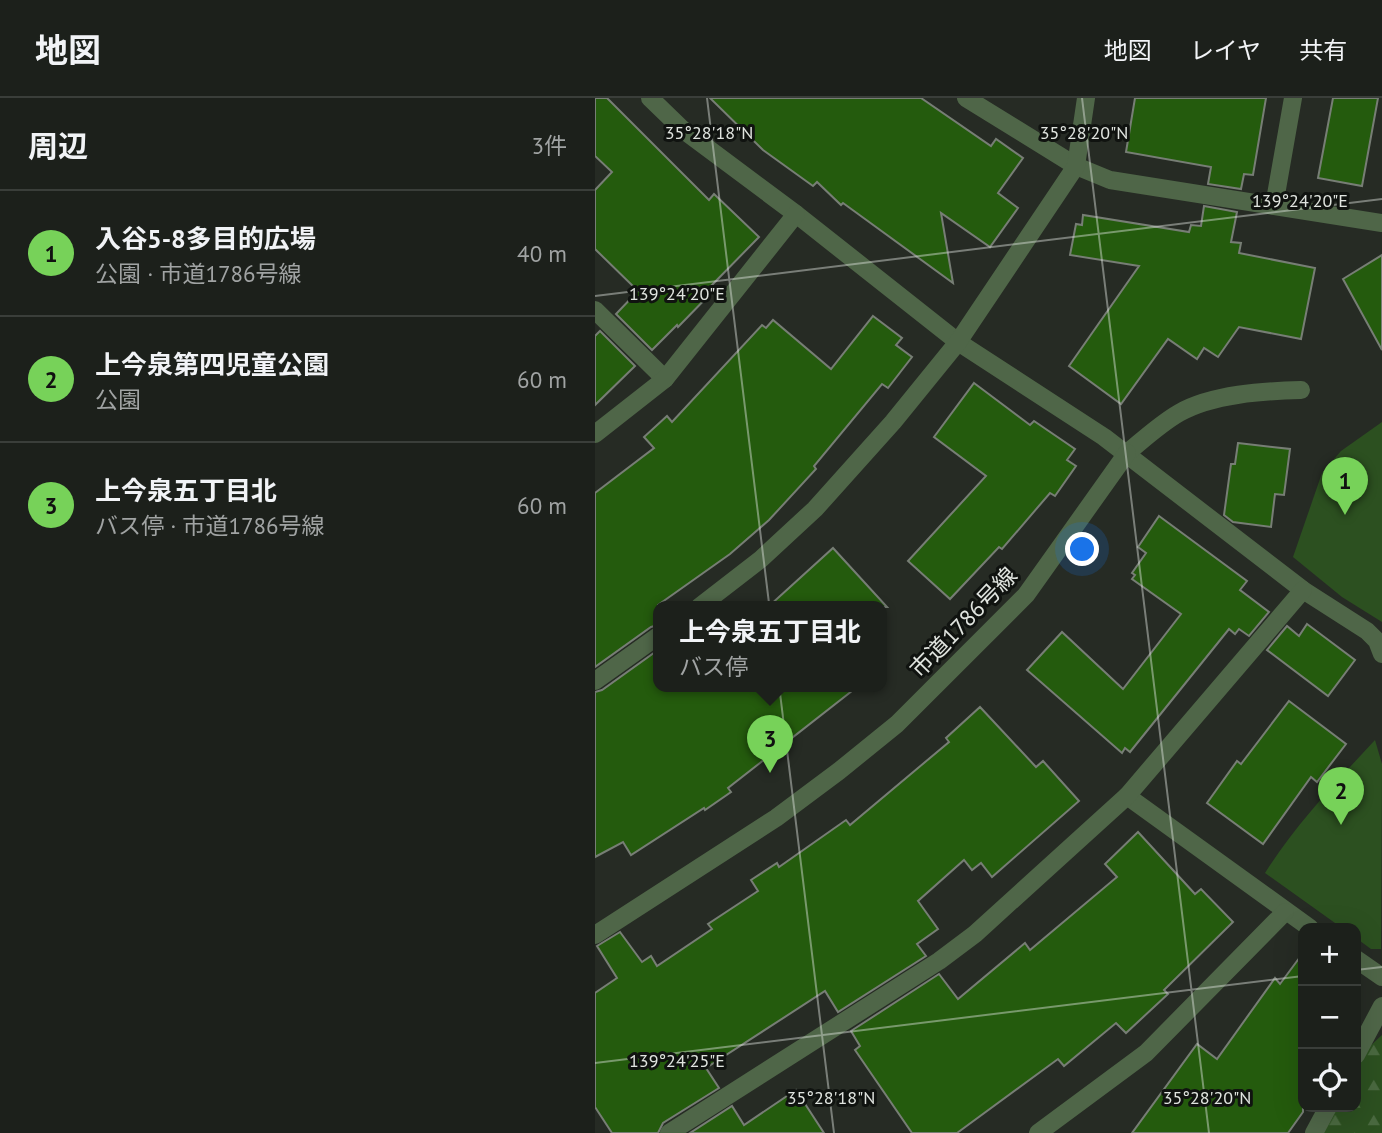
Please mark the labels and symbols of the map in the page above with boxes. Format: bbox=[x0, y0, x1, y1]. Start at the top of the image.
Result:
text: 35°28'18"N bbox=[665, 121, 753, 144]
text: 35°28'20"N bbox=[1040, 121, 1128, 144]
text: 139°24'20"E bbox=[1252, 189, 1348, 212]
text: 139°24'20"E bbox=[629, 282, 725, 305]
pin: 1 bbox=[1322, 457, 1368, 515]
your location bbox=[1065, 532, 1099, 566]
street label: 市道1786号線 bbox=[903, 561, 1023, 683]
pin: 3 bbox=[747, 715, 793, 773]
pin: 2 bbox=[1318, 767, 1364, 825]
text: 139°24'25"E bbox=[629, 1049, 725, 1072]
text: 35°28'18"N bbox=[787, 1086, 875, 1109]
text: 35°28'20"N bbox=[1163, 1086, 1251, 1109]

